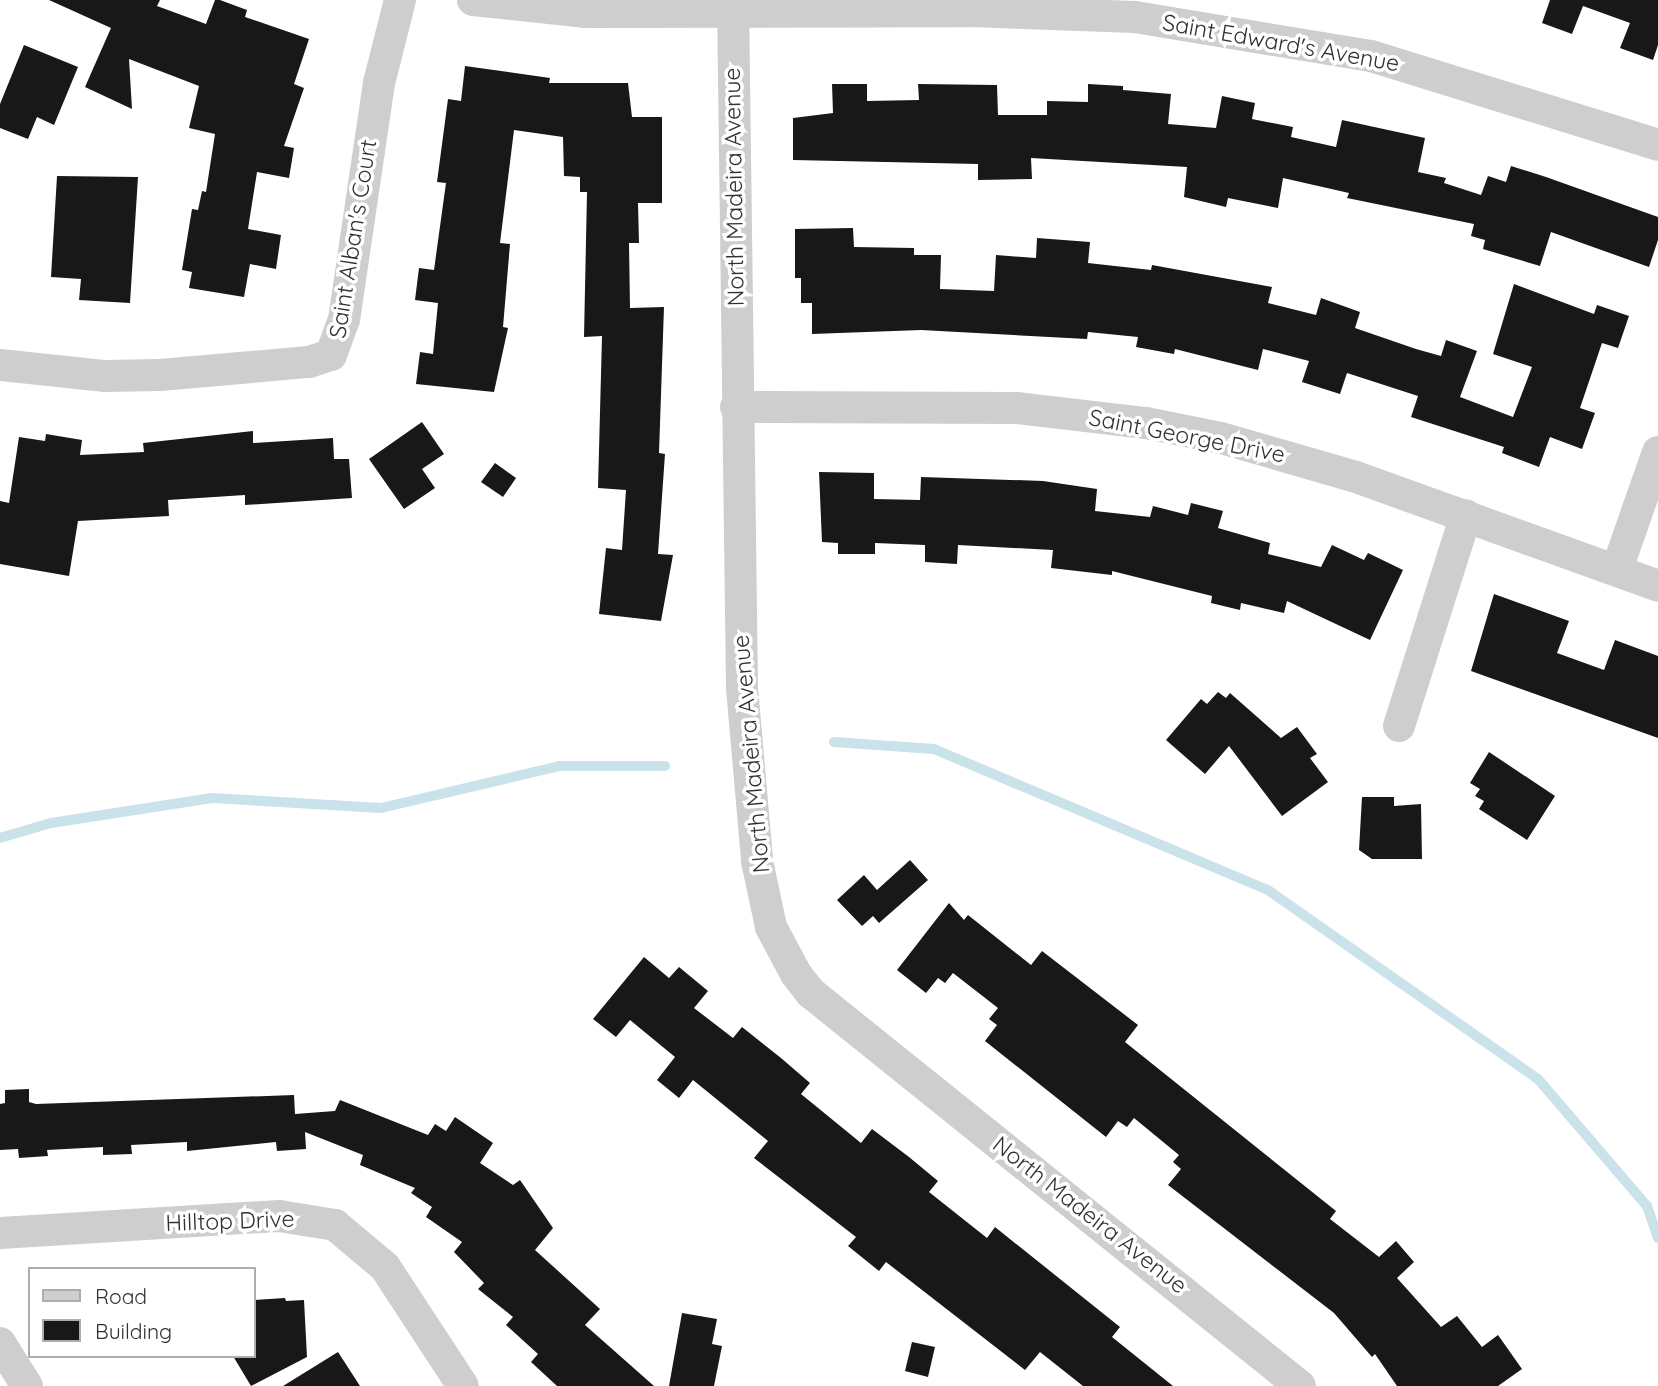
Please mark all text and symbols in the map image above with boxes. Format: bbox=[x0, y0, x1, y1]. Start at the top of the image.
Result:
street label: Saint Edward's Avenue bbox=[1161, 9, 1401, 77]
street label: North Madeira Avenue bbox=[718, 67, 750, 307]
street label: Saint Alban's Court bbox=[324, 138, 382, 340]
street label: Saint George Drive bbox=[1087, 403, 1287, 469]
street label: North Madeira Avenue bbox=[727, 634, 775, 874]
street label: North Madeira Avenue bbox=[987, 1131, 1193, 1299]
street label: Hilltop Drive bbox=[165, 1205, 295, 1237]
legend bbox=[28, 1267, 256, 1358]
text: Road bbox=[95, 1283, 147, 1309]
text: Building bbox=[95, 1318, 172, 1344]

